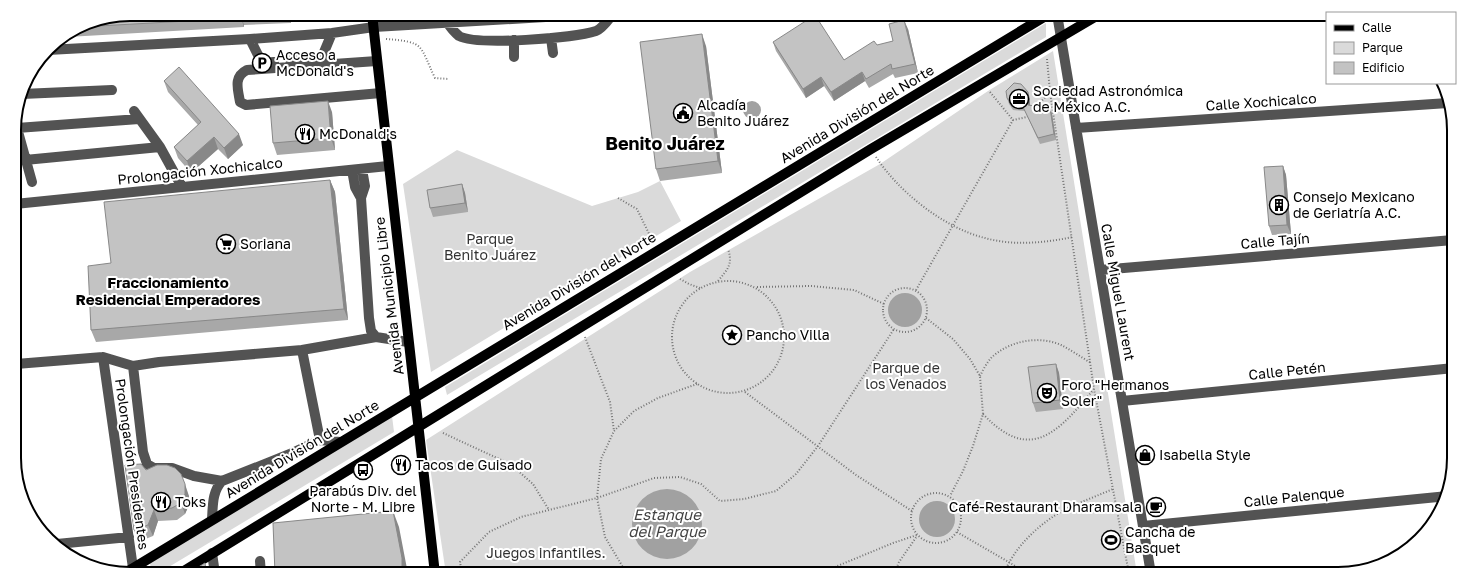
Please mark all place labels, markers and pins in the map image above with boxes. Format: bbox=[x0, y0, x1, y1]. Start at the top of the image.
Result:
place label: Acceso a McDonald's bbox=[276, 46, 354, 79]
parking icon: Acceso a McDonald's bbox=[251, 52, 273, 74]
place label: Sociedad Astronómica de México A.C. bbox=[1033, 82, 1183, 115]
office icon: Sociedad Astronómica de México A.C. bbox=[1008, 88, 1030, 110]
place label: Alcadía Benito Juárez bbox=[697, 96, 789, 129]
public building icon: Alcadía Benito Juárez bbox=[672, 102, 694, 124]
restaurant icon: McDonald's bbox=[294, 123, 316, 145]
place label: McDonald's bbox=[319, 125, 397, 142]
place label: Consejo Mexicano de Geriatría A.C. bbox=[1293, 188, 1415, 221]
building icon: Consejo Mexicano de Geriatría A.C. bbox=[1268, 194, 1290, 216]
supermarket icon: Soriana bbox=[215, 233, 237, 255]
place label: Soriana bbox=[240, 235, 291, 252]
place icon: Pancho Villa bbox=[721, 324, 743, 346]
place label: Pancho Villa bbox=[746, 326, 830, 343]
place label: Foro "Hermanos Soler" bbox=[1061, 376, 1169, 409]
theatre icon: Foro "Hermanos Soler" bbox=[1036, 382, 1058, 404]
shop icon: Isabella Style bbox=[1134, 444, 1156, 466]
place label: Isabella Style bbox=[1159, 446, 1251, 463]
restaurant icon: Tacos de Guisado bbox=[390, 454, 412, 476]
place label: Tacos de Guisado bbox=[415, 456, 532, 473]
bus stop icon: Parabús Div. del Norte - M. Libre bbox=[352, 459, 374, 481]
place label: Parabús Div. del Norte - M. Libre bbox=[309, 482, 417, 515]
restaurant icon: Toks bbox=[150, 491, 172, 513]
place label: Toks bbox=[175, 493, 206, 510]
cafe icon: Café-Restaurant Dharamsala bbox=[1145, 496, 1167, 518]
place label: Café-Restaurant Dharamsala bbox=[949, 498, 1142, 515]
place label: Cancha de Basquet bbox=[1125, 523, 1195, 556]
sports icon: Cancha de Basquet bbox=[1100, 529, 1122, 551]

